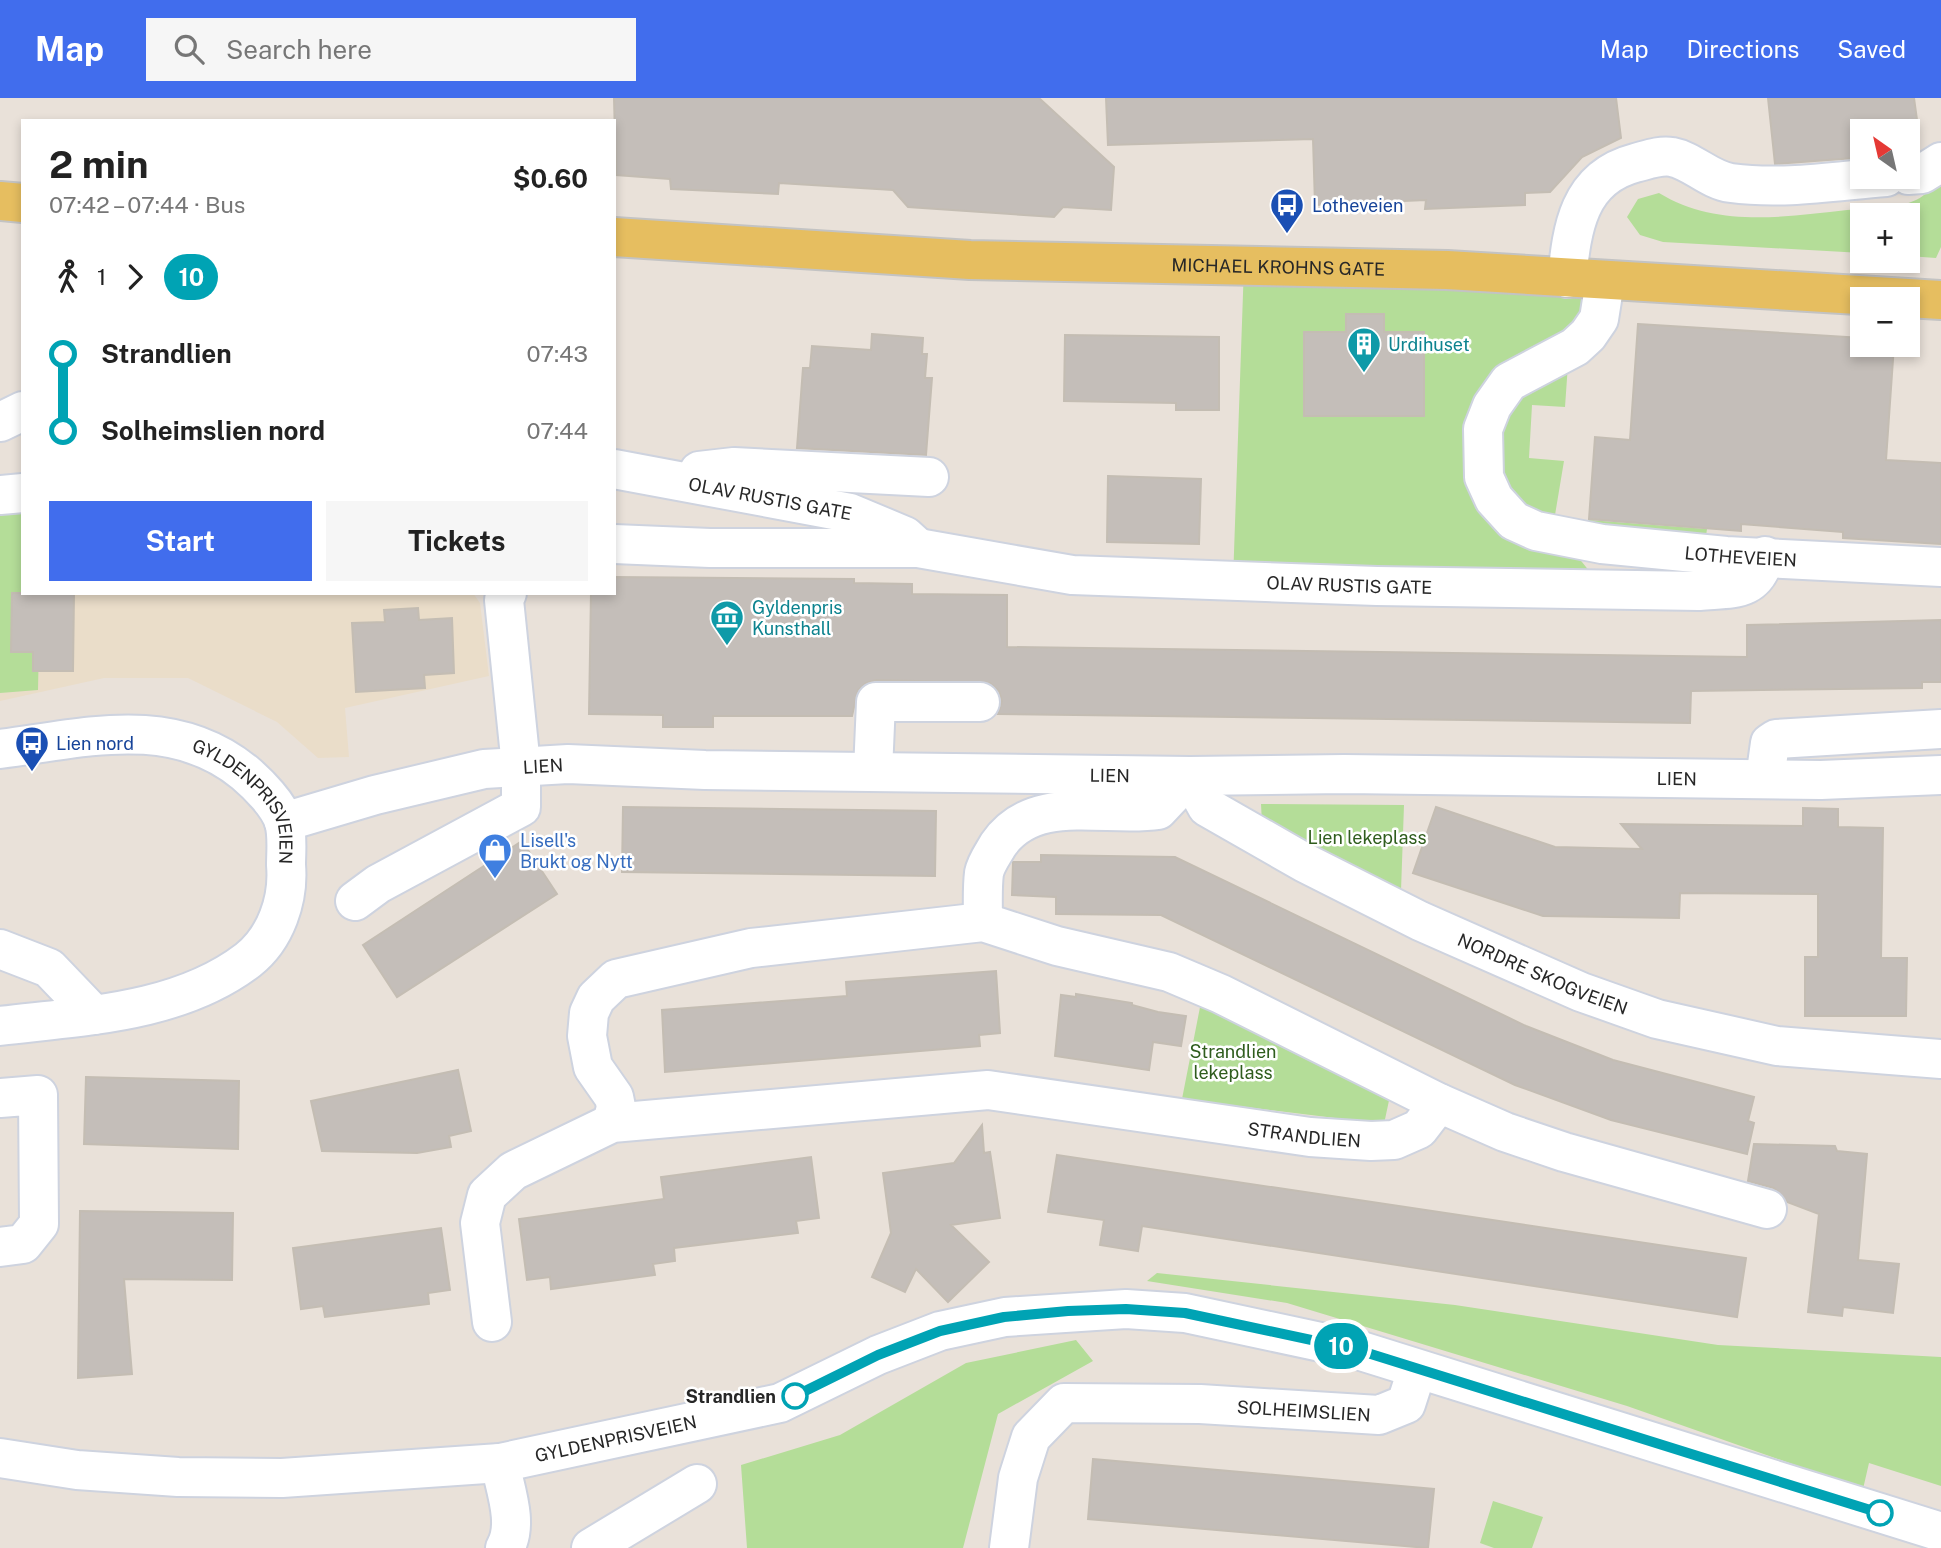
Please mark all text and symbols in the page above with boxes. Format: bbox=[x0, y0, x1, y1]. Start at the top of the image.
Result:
search box bbox=[146, 18, 636, 81]
text: Map bbox=[35, 30, 104, 68]
icon: search bbox=[170, 30, 208, 68]
text: Search here bbox=[226, 34, 372, 65]
text: Map bbox=[1600, 35, 1649, 63]
text: Directions bbox=[1687, 35, 1799, 63]
text: Saved bbox=[1837, 35, 1906, 63]
north arrow bbox=[1850, 119, 1920, 189]
map controls bbox=[1850, 119, 1920, 357]
text: 2 min bbox=[49, 142, 149, 187]
text: $0.60 bbox=[513, 163, 588, 194]
bus stop icon: Lotheveien bbox=[1268, 186, 1306, 235]
text: 07:42 – 07:44 · Bus bbox=[49, 191, 245, 218]
place label: Lotheveien bbox=[1312, 195, 1403, 216]
button: + bbox=[1850, 203, 1920, 273]
street label: MICHAEL KROHNS GATE bbox=[1171, 254, 1385, 279]
icon: walk bbox=[49, 258, 87, 296]
icon: forward bbox=[116, 258, 154, 296]
text: 1 bbox=[97, 263, 106, 290]
text: 10 bbox=[178, 263, 204, 291]
button: − bbox=[1850, 287, 1920, 357]
building icon: Urdihuset bbox=[1345, 325, 1383, 374]
place label: Urdihuset bbox=[1388, 334, 1470, 355]
text: Strandlien bbox=[101, 338, 232, 369]
text: 07:43 bbox=[527, 340, 588, 367]
text: Solheimslien nord bbox=[101, 415, 325, 446]
text: 07:44 bbox=[527, 417, 588, 444]
street label: OLAV RUSTIS GATE bbox=[687, 473, 854, 524]
button: Start bbox=[49, 501, 312, 581]
button: Tickets bbox=[326, 501, 588, 581]
street label: LOTHEVEIEN bbox=[1684, 542, 1797, 570]
street label: OLAV RUSTIS GATE bbox=[1266, 572, 1432, 597]
place label: Gyldenpris Kunsthall bbox=[752, 597, 842, 639]
museum icon: Gyldenpris Kunsthall bbox=[708, 598, 746, 647]
bus stop icon: Lien nord bbox=[13, 724, 51, 773]
place label: Lien nord bbox=[56, 733, 134, 754]
street label: GYLDENPRISVEIEN bbox=[190, 734, 297, 865]
street label: LIEN bbox=[522, 754, 564, 777]
street label: LIEN bbox=[1089, 764, 1130, 786]
street label: LIEN bbox=[1656, 767, 1697, 789]
park label: Lien lekeplass bbox=[1307, 827, 1427, 848]
place label: Lisell's Brukt og Nytt bbox=[520, 830, 633, 872]
shop icon: Lisell's Brukt og Nytt bbox=[476, 831, 514, 880]
street label: NORDRE SKOGVEIEN bbox=[1455, 929, 1631, 1018]
park label: Strandlien lekeplass bbox=[1189, 1041, 1277, 1083]
street label: STRANDLIEN bbox=[1246, 1118, 1362, 1151]
line badge: 10 bbox=[1310, 1323, 1372, 1369]
text: 10 bbox=[1328, 1332, 1354, 1360]
marker: Strandlien bbox=[782, 1383, 808, 1409]
place label: Strandlien bbox=[686, 1386, 776, 1407]
street label: SOLHEIMSLIEN bbox=[1236, 1396, 1371, 1425]
street label: GYLDENPRISVEIEN bbox=[533, 1411, 699, 1466]
unlabelled marker bbox=[1867, 1500, 1893, 1526]

